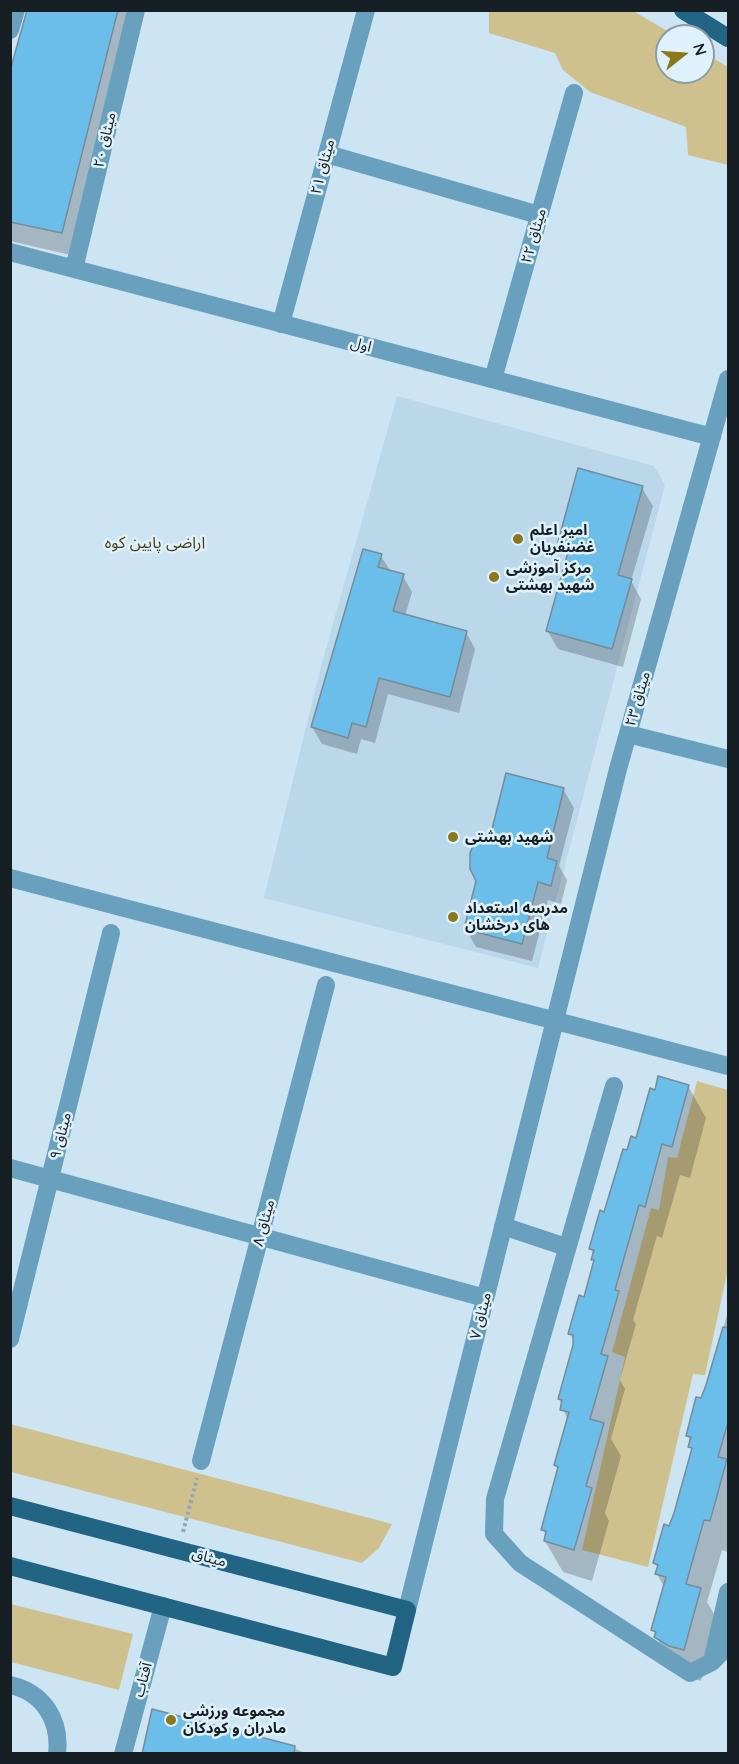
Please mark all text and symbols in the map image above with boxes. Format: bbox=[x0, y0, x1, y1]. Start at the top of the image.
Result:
north arrow bbox=[655, 24, 715, 84]
text: N bbox=[689, 41, 712, 58]
street label: میثاق ۲۰ bbox=[90, 111, 120, 169]
street label: میثاق ۲۱ bbox=[307, 137, 339, 197]
street label: میثاق ۲۲ bbox=[518, 206, 550, 266]
street label: اول bbox=[349, 334, 373, 356]
place label: امیر اعلم غضنفریان bbox=[530, 521, 595, 556]
marker: امیر اعلم غضنفریان bbox=[511, 532, 525, 546]
district label: اراضی پایین کوه bbox=[105, 533, 205, 553]
place label: مرکز آموزشی شهید بهشتی bbox=[506, 559, 594, 594]
marker: مرکز آموزشی شهید بهشتی bbox=[487, 570, 501, 584]
street label: میثاق ۲۳ bbox=[622, 669, 654, 729]
place label: شهید بهشتی bbox=[465, 828, 553, 846]
marker: شهید بهشتی bbox=[446, 830, 460, 844]
place label: مدرسه استعداد های درخشان bbox=[465, 899, 568, 934]
marker: مدرسه استعداد های درخشان bbox=[446, 910, 460, 924]
street label: میثاق ۹ bbox=[46, 1111, 76, 1161]
street label: میثاق ۸ bbox=[249, 1198, 279, 1248]
street label: میثاق ۷ bbox=[466, 1291, 496, 1341]
street label: میثاق bbox=[190, 1545, 228, 1571]
street label: آفتاب bbox=[130, 1661, 156, 1699]
place label: مجموعه ورزشی مادران و کودکان bbox=[183, 1702, 286, 1737]
marker: مجموعه ورزشی مادران و کودکان bbox=[164, 1713, 178, 1727]

